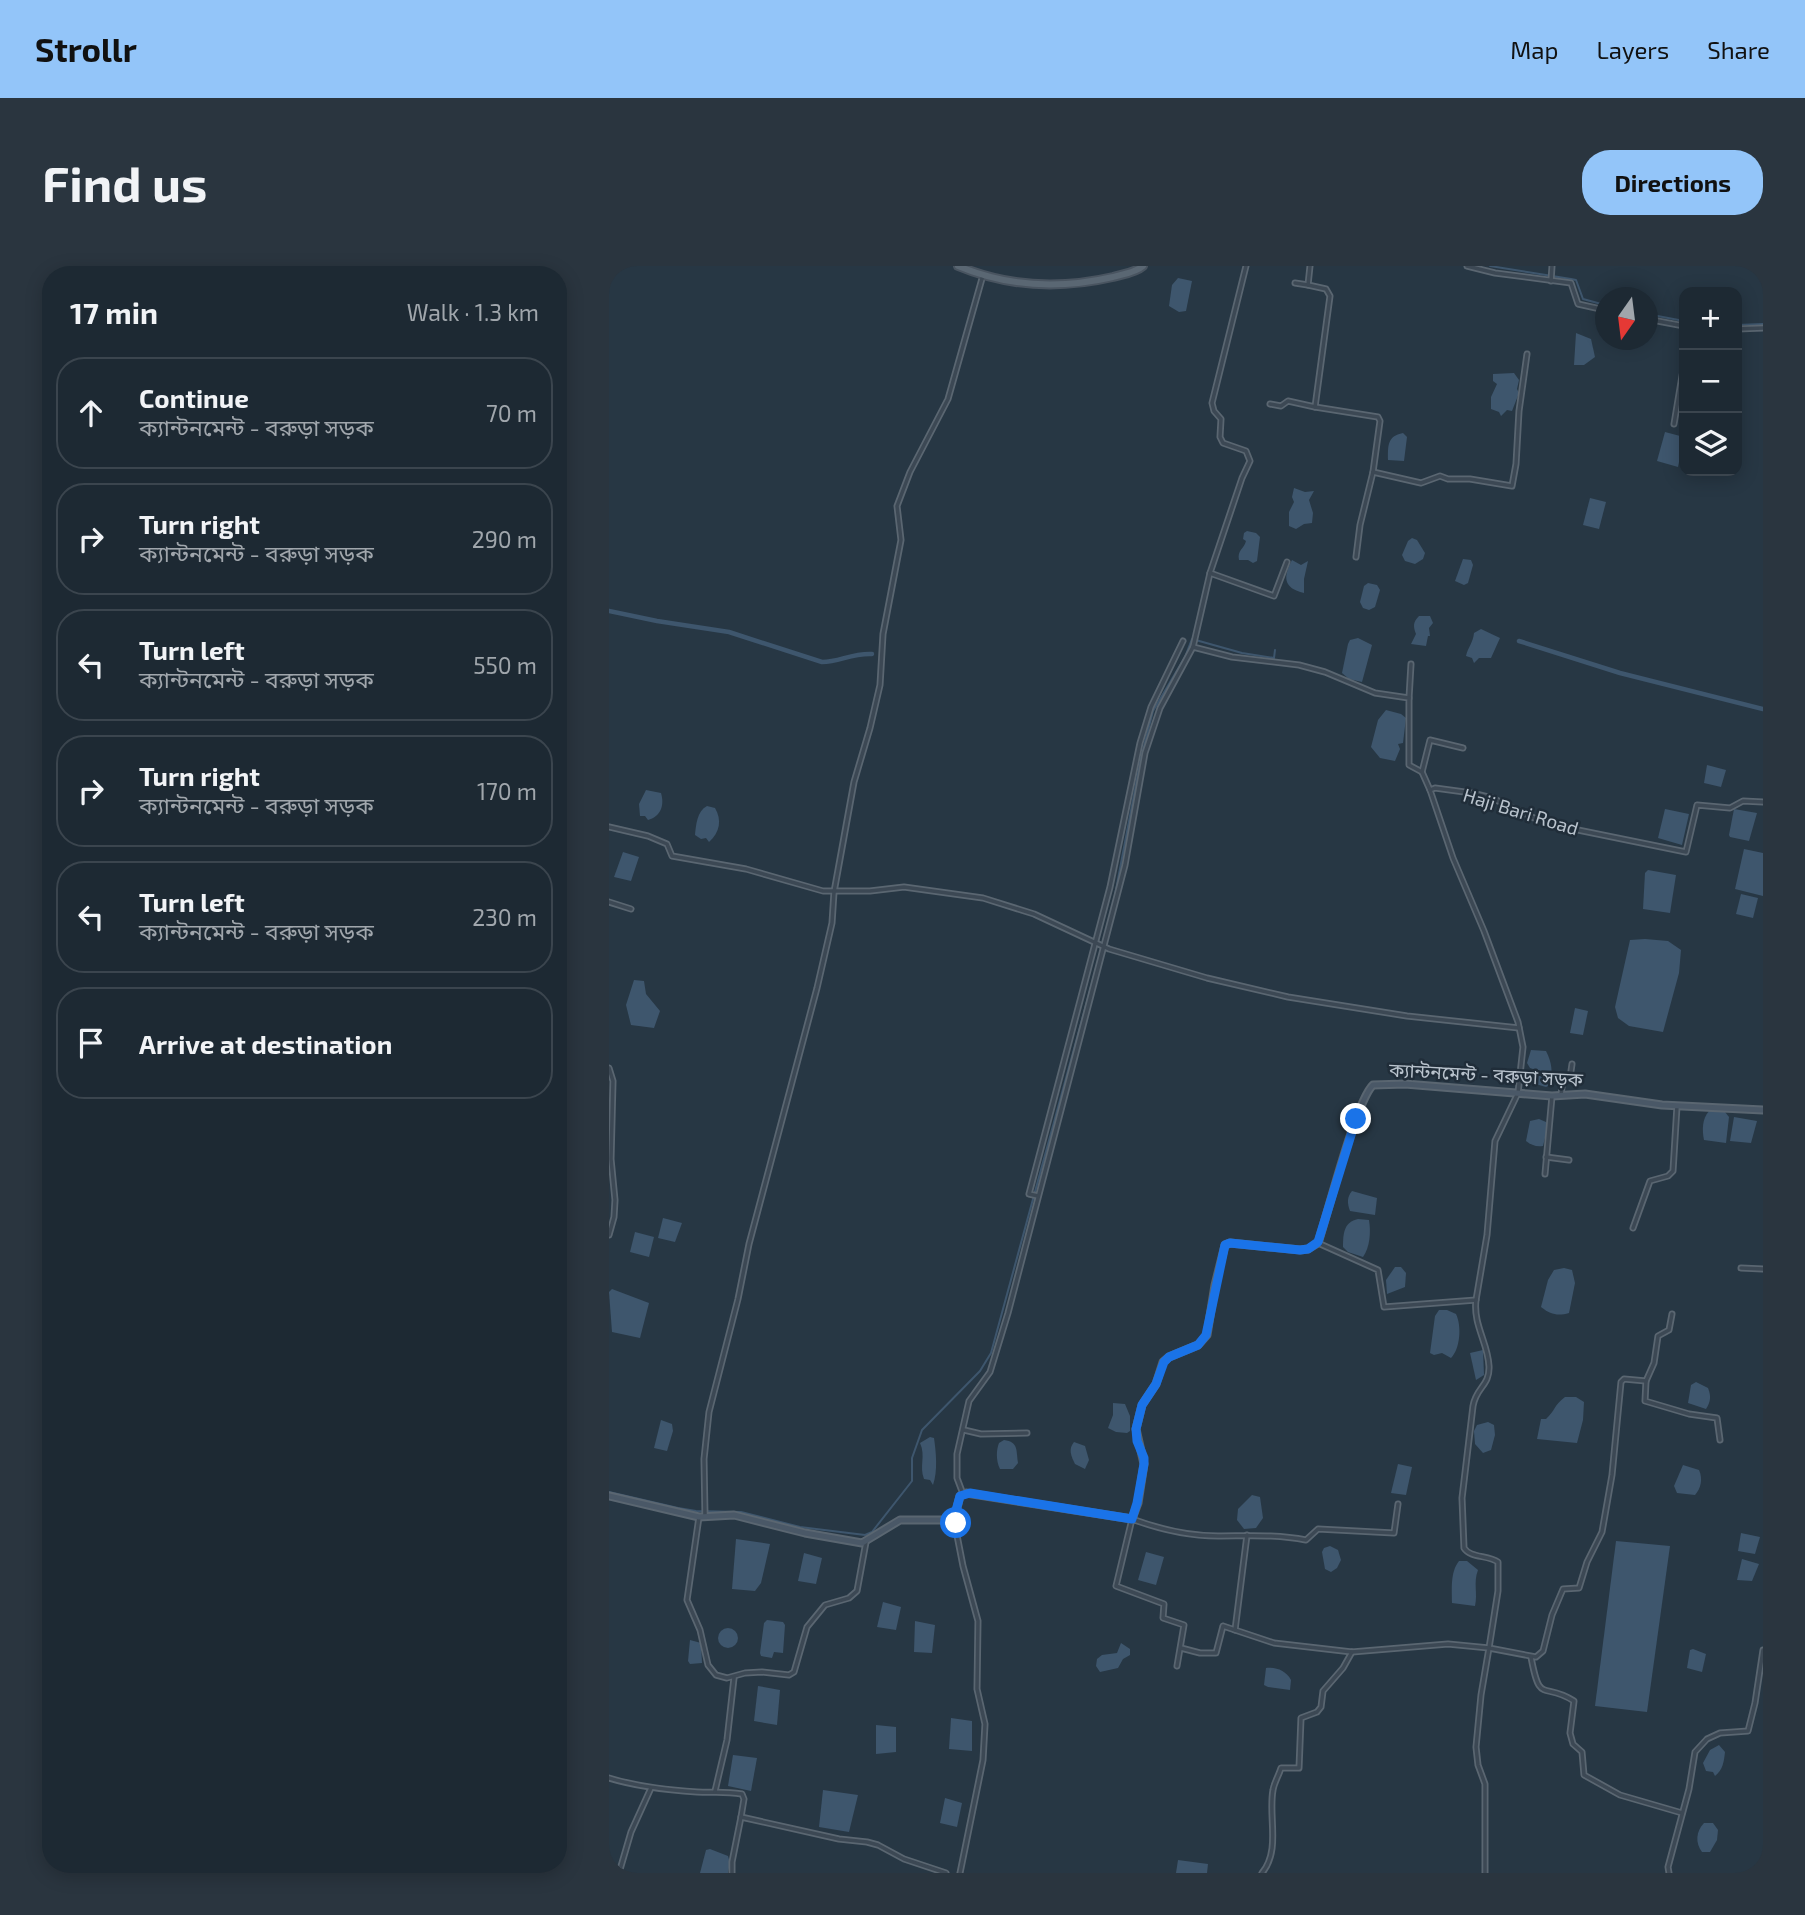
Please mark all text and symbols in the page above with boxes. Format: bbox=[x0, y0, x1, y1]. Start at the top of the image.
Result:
text: Strollr bbox=[35, 29, 137, 69]
text: Map bbox=[1510, 35, 1558, 64]
text: Layers bbox=[1596, 35, 1669, 64]
text: Share bbox=[1707, 35, 1770, 64]
button: Directions bbox=[1582, 150, 1763, 215]
text: Find us bbox=[42, 153, 207, 212]
north arrow bbox=[1595, 287, 1658, 350]
map controls bbox=[1679, 287, 1742, 476]
button: + bbox=[1679, 287, 1742, 350]
text: 17 min bbox=[70, 294, 158, 330]
text: Walk · 1.3 km bbox=[407, 298, 539, 326]
button: − bbox=[1679, 350, 1742, 413]
text: Continue bbox=[139, 382, 249, 413]
icon: ahead bbox=[72, 394, 110, 432]
text: 70 m bbox=[486, 399, 537, 427]
text: ক্যান্টনমেন্ট - বরুড়া সড়ক bbox=[139, 413, 374, 441]
button: layers bbox=[1679, 413, 1742, 476]
text: Turn right bbox=[139, 508, 260, 539]
icon: right bbox=[72, 520, 110, 558]
text: 290 m bbox=[472, 525, 537, 553]
text: ক্যান্টনমেন্ট - বরুড়া সড়ক bbox=[139, 539, 374, 567]
text: Turn left bbox=[139, 634, 245, 665]
icon: left bbox=[72, 646, 110, 684]
text: 550 m bbox=[473, 651, 537, 679]
text: ক্যান্টনমেন্ট - বরুড়া সড়ক bbox=[139, 665, 374, 693]
text: Turn right bbox=[139, 760, 260, 791]
icon: right bbox=[72, 772, 110, 810]
text: 170 m bbox=[477, 777, 537, 805]
street label: Haji Bari Road bbox=[1461, 783, 1581, 839]
text: ক্যান্টনমেন্ট - বরুড়া সড়ক bbox=[139, 791, 374, 819]
text: Turn left bbox=[139, 886, 245, 917]
icon: left bbox=[72, 898, 110, 936]
text: 230 m bbox=[472, 903, 537, 931]
text: ক্যান্টনমেন্ট - বরুড়া সড়ক bbox=[139, 917, 374, 945]
icon: arrive bbox=[72, 1024, 110, 1062]
text: Arrive at destination bbox=[139, 1028, 392, 1059]
street label: ক্যান্টনমেন্ট - বরুড়া সড়ক bbox=[1388, 1057, 1584, 1091]
route end bbox=[1340, 1103, 1371, 1134]
route start bbox=[940, 1507, 971, 1538]

